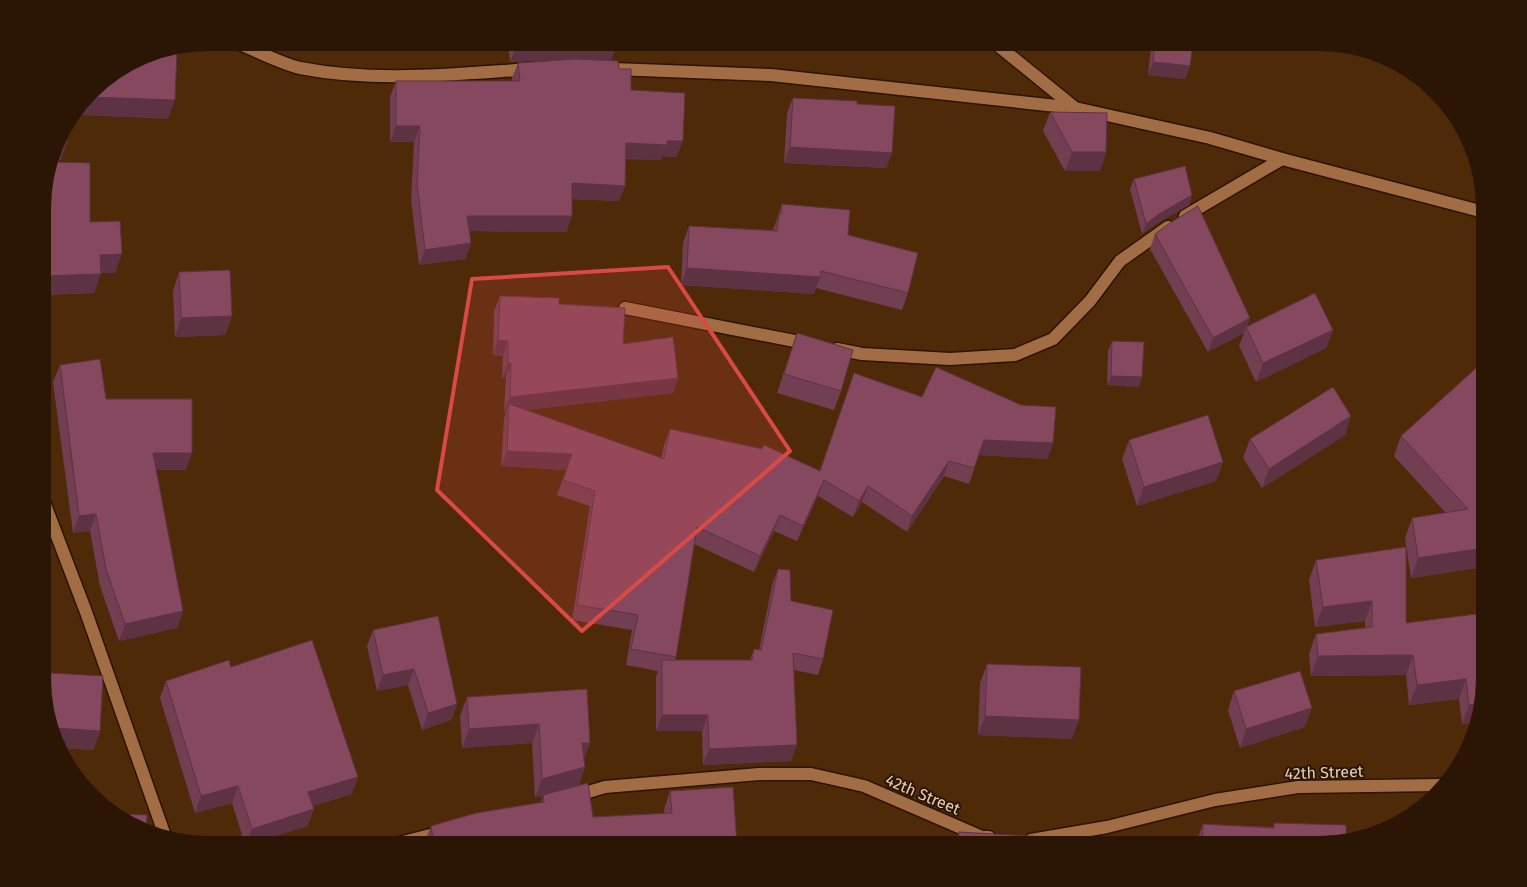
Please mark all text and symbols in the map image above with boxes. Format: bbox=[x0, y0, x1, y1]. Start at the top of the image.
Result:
street label: 42th Street bbox=[1284, 762, 1364, 783]
street label: 42th Street bbox=[883, 770, 963, 819]

